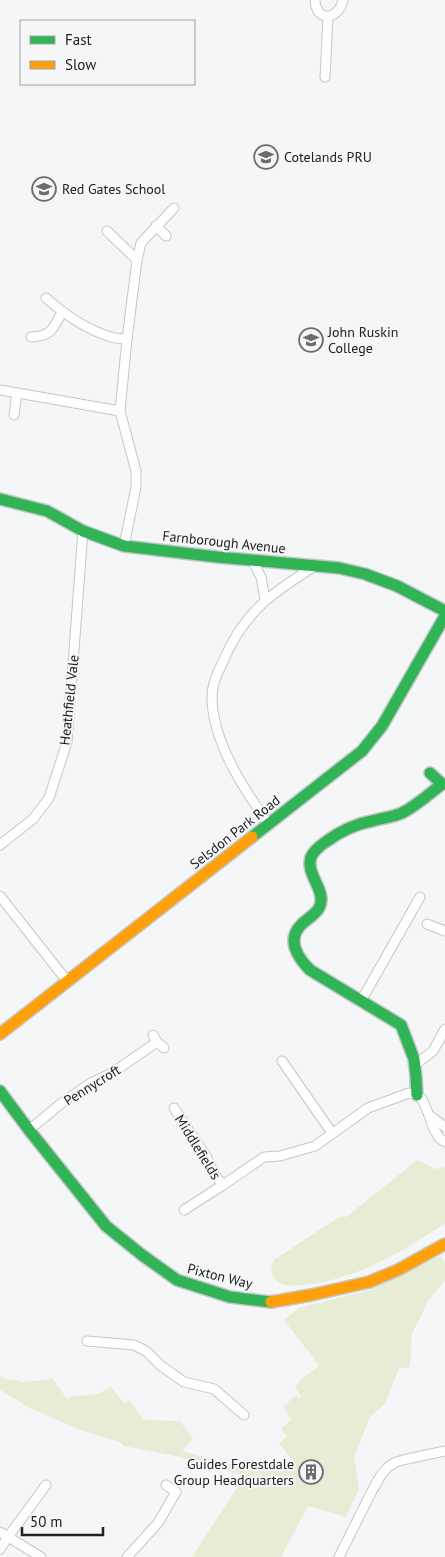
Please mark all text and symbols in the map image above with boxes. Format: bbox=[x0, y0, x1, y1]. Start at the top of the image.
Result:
legend bbox=[20, 20, 195, 85]
text: Fast bbox=[65, 30, 92, 49]
text: Slow bbox=[65, 55, 96, 74]
school or university icon: Cotelands PRU bbox=[253, 144, 279, 170]
place label: Cotelands PRU bbox=[284, 148, 372, 166]
school or university icon: Red Gates School bbox=[31, 176, 57, 202]
place label: Red Gates School bbox=[62, 180, 165, 198]
place label: John Ruskin College bbox=[327, 323, 398, 357]
school or university icon: John Ruskin College bbox=[298, 327, 324, 353]
street label: Farnborough Avenue bbox=[162, 527, 286, 557]
street label: Heathfield Vale bbox=[55, 654, 83, 746]
street label: Selsdon Park Road bbox=[186, 791, 284, 873]
street label: Pennycroft bbox=[60, 1060, 124, 1109]
street label: Middlefields bbox=[171, 1111, 225, 1183]
street label: Pixton Way bbox=[186, 1259, 255, 1293]
place label: Guides Forestdale Group Headquarters bbox=[174, 1455, 294, 1489]
building icon: Guides Forestdale Group Headquarters bbox=[298, 1459, 324, 1485]
scale bar bbox=[22, 1504, 104, 1536]
text: 50 m bbox=[30, 1512, 63, 1531]

